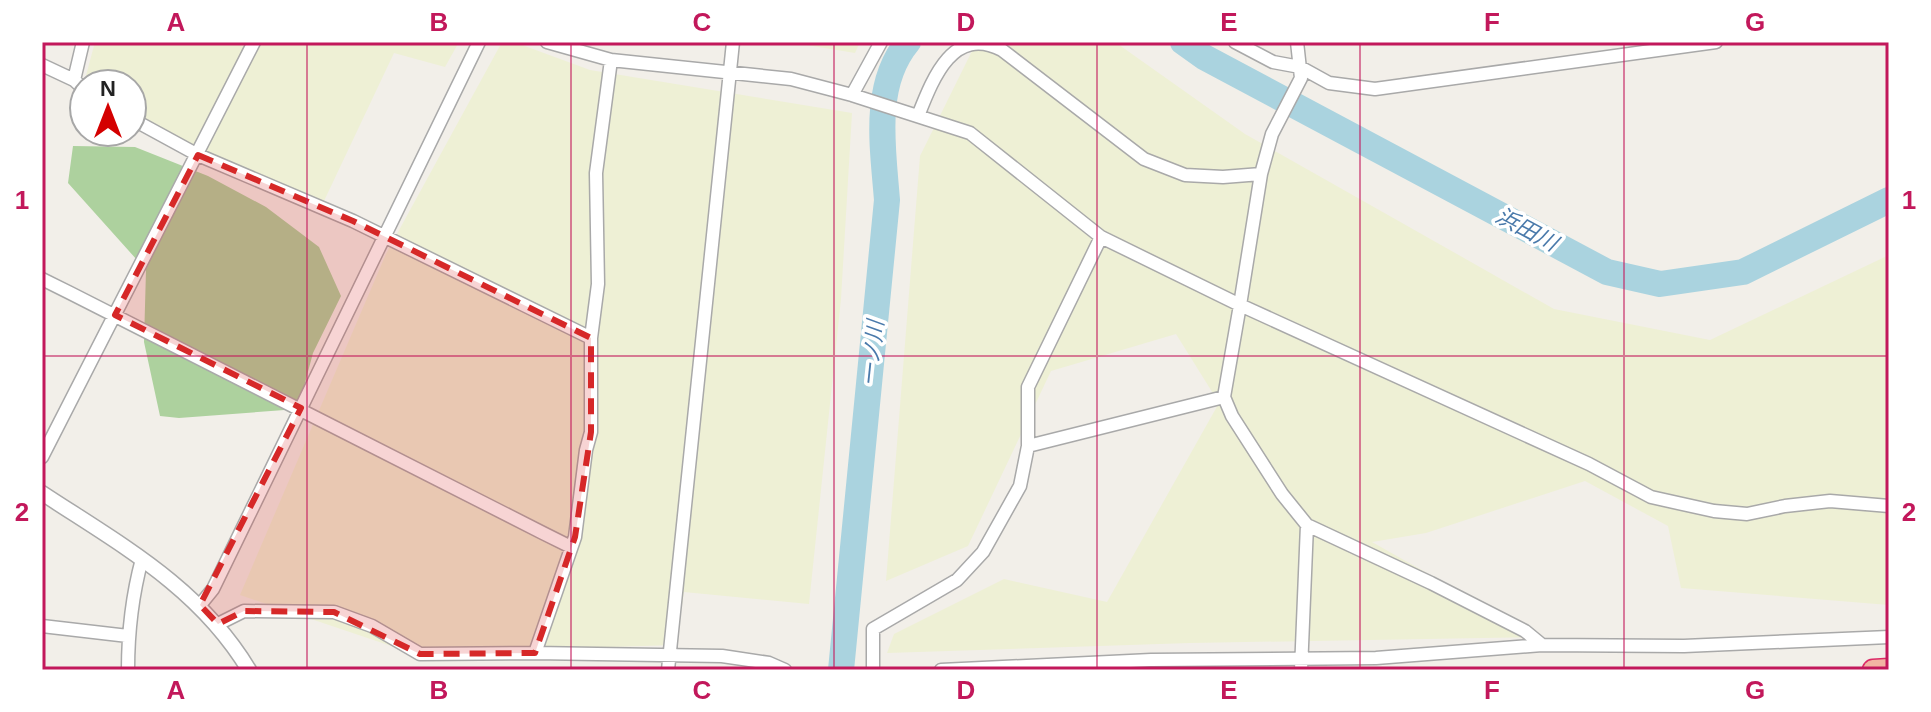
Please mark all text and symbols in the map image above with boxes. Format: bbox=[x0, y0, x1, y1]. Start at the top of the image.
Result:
text: A bbox=[167, 7, 186, 37]
text: B bbox=[430, 7, 448, 37]
text: C bbox=[693, 7, 712, 37]
text: D bbox=[957, 7, 975, 37]
text: E bbox=[1220, 7, 1238, 37]
text: F bbox=[1484, 7, 1500, 37]
text: G bbox=[1745, 7, 1765, 37]
north arrow bbox=[68, 68, 148, 148]
text: N bbox=[100, 76, 116, 101]
text: 1 bbox=[15, 185, 29, 215]
text: 1 bbox=[1902, 185, 1916, 215]
water label: 浜田川 bbox=[1492, 203, 1564, 257]
water label: 一ノ川 bbox=[857, 317, 889, 387]
text: 2 bbox=[15, 497, 29, 527]
text: 2 bbox=[1902, 497, 1916, 527]
text: A bbox=[167, 675, 186, 705]
text: B bbox=[430, 675, 448, 705]
text: C bbox=[693, 675, 712, 705]
text: D bbox=[957, 675, 975, 705]
text: E bbox=[1220, 675, 1238, 705]
text: F bbox=[1484, 675, 1500, 705]
text: G bbox=[1745, 675, 1765, 705]

